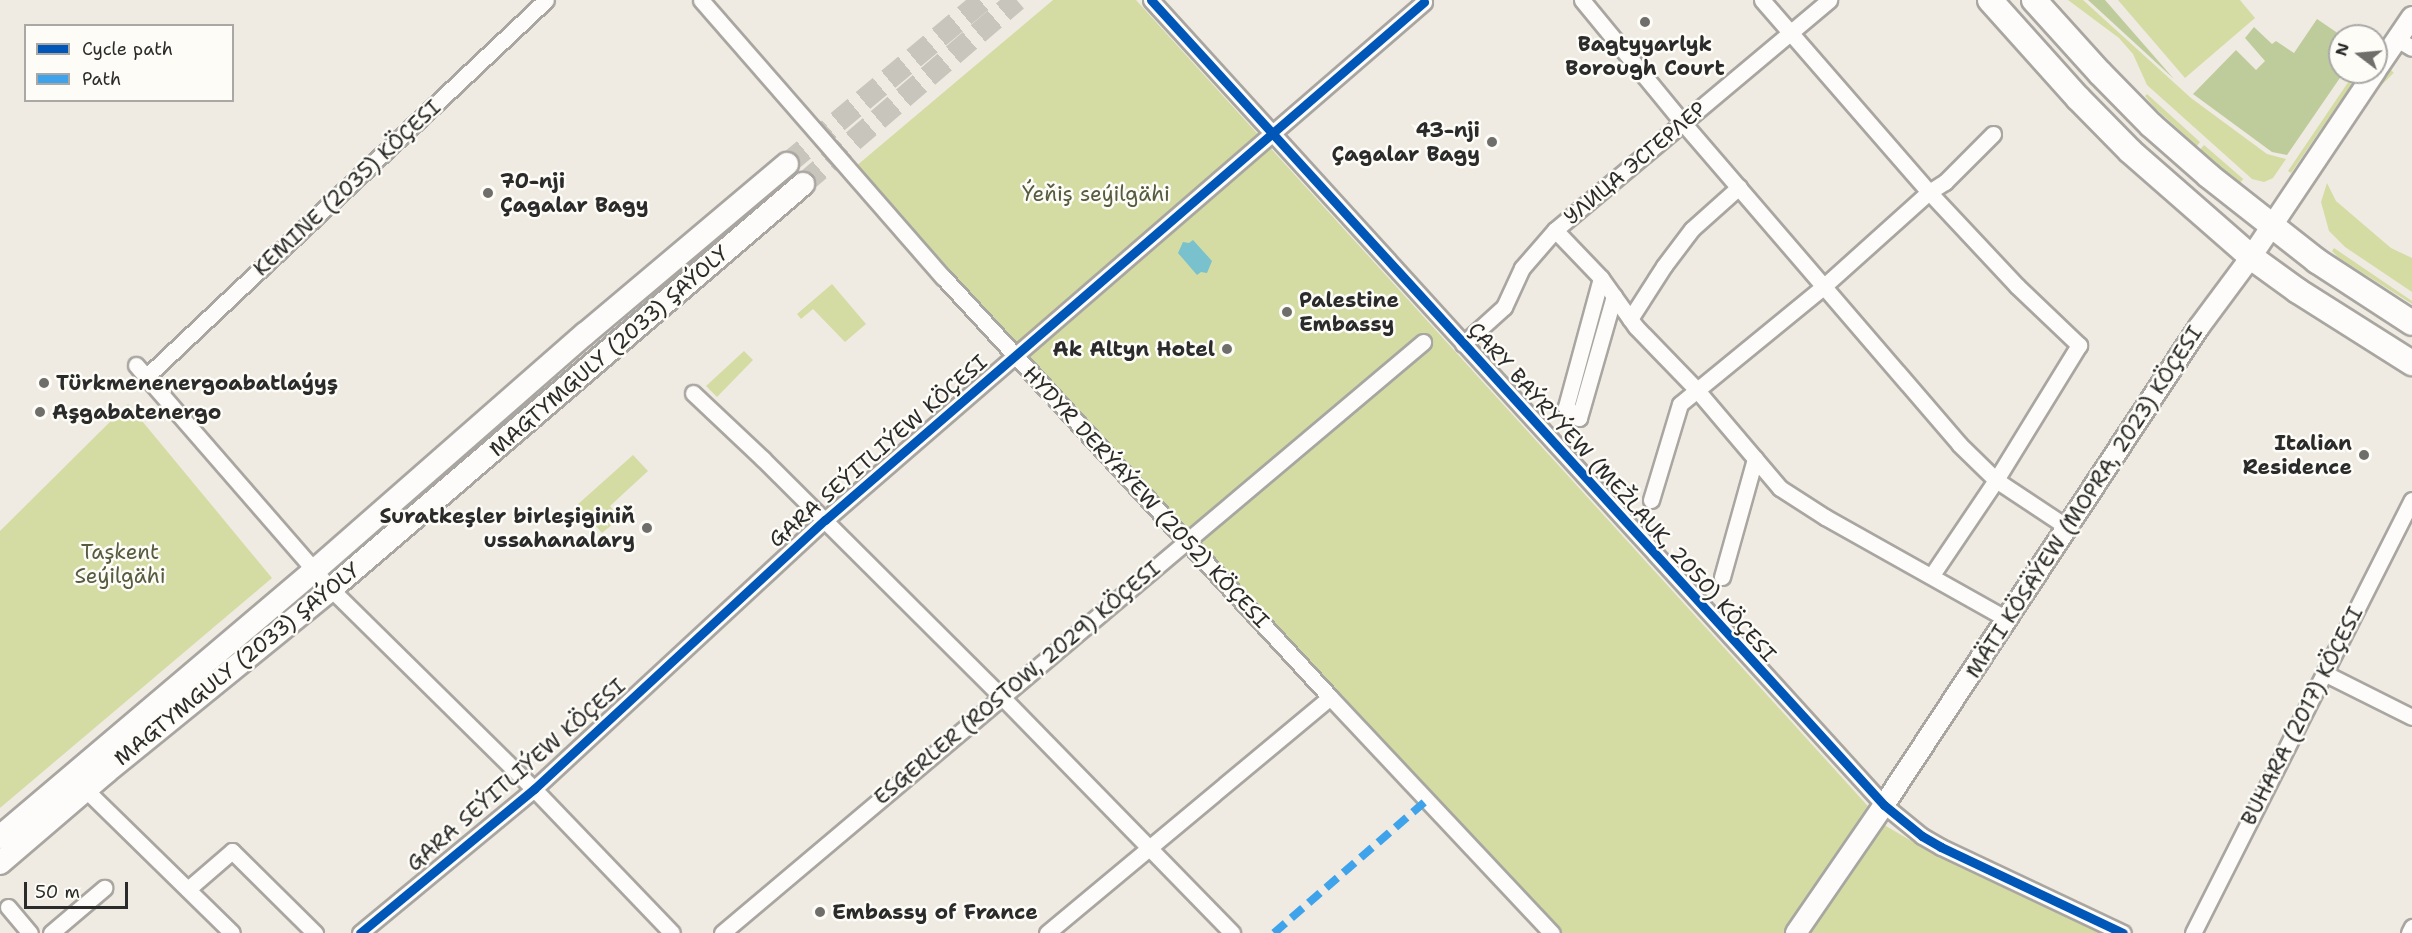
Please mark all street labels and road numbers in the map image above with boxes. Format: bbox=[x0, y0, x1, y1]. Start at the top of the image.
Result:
street label: KEMINE (2035) KÖÇESI bbox=[248, 95, 446, 281]
street label: УЛИЦА ЭСГЕРЛЕР bbox=[1559, 96, 1711, 230]
street label: MAGTYMGULY (2033) ŞAÝOLY bbox=[484, 240, 734, 462]
street label: ÇARY BAÝRYÝEW (MEŽLAUK, 2050) KÖÇESI bbox=[1463, 317, 1781, 667]
street label: MÄTI KÖSÄÝEW (MOPRA, 2023) KÖÇESI bbox=[1960, 321, 2208, 683]
street label: GARA SEÝITLIÝEW KÖÇESI bbox=[764, 349, 992, 553]
street label: HYDYR DERÝAÝEW (2052) KÖÇESI bbox=[1018, 361, 1274, 633]
street label: ESGERLER (ROSTOW, 2029) KÖÇESI bbox=[869, 556, 1165, 810]
street label: MAGTYMGULY (2033) ŞAÝOLY bbox=[109, 557, 365, 771]
street label: BUHARA (2017) KÖÇESI bbox=[2236, 602, 2368, 830]
street label: GARA SEÝITLIÝEW KÖÇESI bbox=[402, 673, 630, 877]

